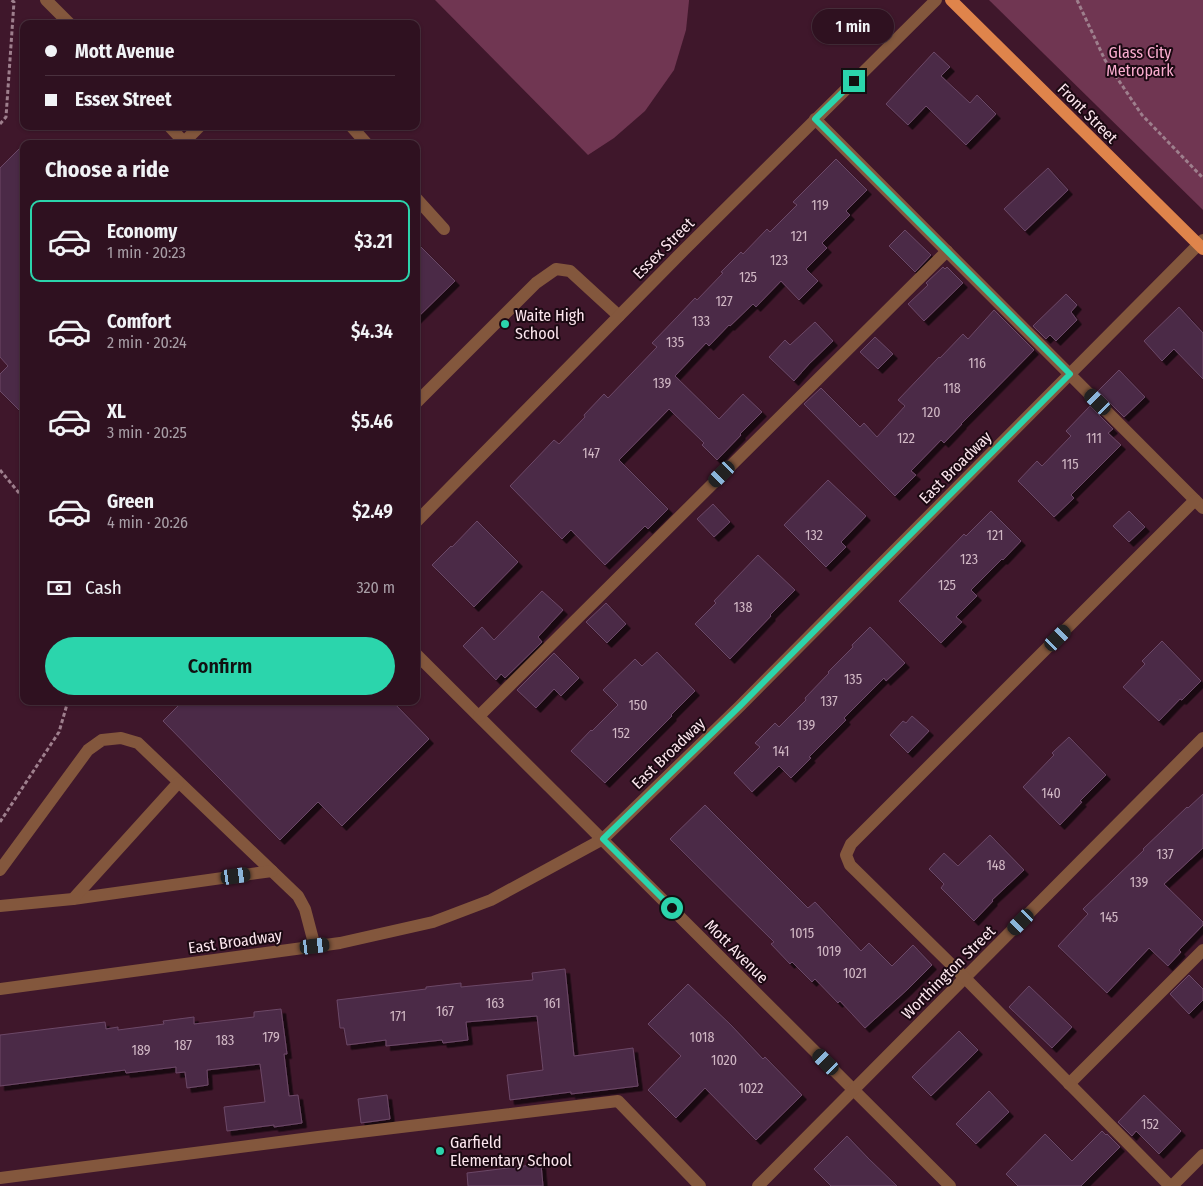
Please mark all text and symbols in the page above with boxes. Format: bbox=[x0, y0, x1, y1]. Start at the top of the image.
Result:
callout: 1 min bbox=[813, 8, 895, 44]
text: 1 min bbox=[836, 17, 870, 36]
text: Mott Avenue bbox=[75, 40, 174, 63]
park label: Glass City Metropark bbox=[1106, 43, 1174, 80]
route end bbox=[843, 70, 865, 92]
street label: Front Street bbox=[1054, 79, 1122, 148]
text: Essex Street bbox=[75, 88, 172, 111]
text: Choose a ride bbox=[45, 156, 169, 183]
house number: 119 bbox=[811, 197, 829, 214]
street label: Essex Street bbox=[629, 213, 698, 283]
icon: car bbox=[47, 219, 92, 264]
text: Economy bbox=[107, 220, 177, 243]
house number: 121 bbox=[791, 228, 807, 245]
text: $3.21 bbox=[354, 230, 393, 253]
text: 1 min · 20:23 bbox=[107, 243, 186, 262]
house number: 123 bbox=[770, 252, 788, 269]
house number: 125 bbox=[739, 269, 757, 286]
house number: 127 bbox=[715, 293, 733, 310]
place label: Waite High School bbox=[515, 306, 585, 343]
icon: car bbox=[47, 309, 92, 354]
text: Comfort bbox=[107, 310, 171, 333]
house number: 133 bbox=[692, 313, 710, 330]
marker: Waite High School bbox=[499, 318, 511, 330]
text: $4.34 bbox=[351, 320, 393, 343]
text: 2 min · 20:24 bbox=[107, 333, 187, 352]
house number: 135 bbox=[666, 334, 684, 351]
house number: 116 bbox=[968, 355, 986, 372]
house number: 139 bbox=[653, 375, 671, 392]
house number: 118 bbox=[943, 380, 961, 397]
car bbox=[1082, 386, 1113, 418]
icon: car bbox=[47, 399, 92, 444]
text: XL bbox=[107, 400, 126, 423]
house number: 120 bbox=[922, 404, 940, 421]
text: $5.46 bbox=[351, 410, 393, 433]
text: 3 min · 20:25 bbox=[107, 423, 187, 442]
street label: East Broadway bbox=[915, 427, 996, 507]
house number: 122 bbox=[897, 430, 915, 447]
house number: 111 bbox=[1086, 430, 1102, 447]
house number: 147 bbox=[582, 445, 600, 462]
house number: 115 bbox=[1061, 456, 1079, 473]
car bbox=[706, 458, 737, 490]
icon: car bbox=[47, 489, 92, 534]
text: Green bbox=[107, 490, 154, 513]
text: $2.49 bbox=[352, 500, 393, 523]
text: 4 min · 20:26 bbox=[107, 513, 188, 532]
house number: 132 bbox=[805, 527, 823, 544]
house number: 121 bbox=[987, 527, 1003, 544]
house number: 123 bbox=[960, 551, 978, 568]
icon: cash bbox=[45, 574, 73, 602]
text: Cash bbox=[85, 576, 122, 599]
house number: 125 bbox=[938, 577, 956, 594]
text: 320 m bbox=[356, 578, 395, 597]
house number: 138 bbox=[734, 599, 752, 616]
car bbox=[1042, 622, 1073, 654]
button: Confirm bbox=[45, 637, 395, 695]
house number: 135 bbox=[844, 671, 862, 688]
house number: 137 bbox=[820, 693, 838, 710]
house number: 150 bbox=[628, 697, 648, 714]
street label: East Broadway bbox=[628, 713, 710, 793]
house number: 139 bbox=[797, 717, 815, 734]
house number: 152 bbox=[612, 725, 630, 742]
house number: 141 bbox=[773, 743, 789, 760]
house number: 140 bbox=[1041, 785, 1061, 802]
house number: 137 bbox=[1156, 846, 1174, 863]
house number: 148 bbox=[986, 857, 1006, 874]
car bbox=[220, 866, 251, 886]
house number: 139 bbox=[1130, 874, 1148, 891]
route start bbox=[661, 897, 683, 919]
car bbox=[1005, 906, 1036, 938]
house number: 145 bbox=[1100, 909, 1118, 926]
street label: Mott Avenue bbox=[701, 916, 772, 987]
street label: Worthington Street bbox=[898, 921, 1000, 1023]
street label: East Broadway bbox=[187, 925, 284, 957]
house number: 1015 bbox=[790, 925, 814, 942]
car bbox=[299, 937, 330, 955]
house number: 1019 bbox=[817, 943, 842, 960]
house number: 1021 bbox=[843, 965, 867, 982]
house number: 163 bbox=[486, 995, 504, 1012]
house number: 161 bbox=[543, 995, 561, 1012]
house number: 167 bbox=[436, 1003, 454, 1020]
house number: 171 bbox=[390, 1008, 406, 1025]
house number: 179 bbox=[262, 1029, 280, 1046]
house number: 1018 bbox=[690, 1029, 714, 1046]
house number: 183 bbox=[216, 1032, 234, 1049]
house number: 187 bbox=[174, 1037, 192, 1054]
house number: 189 bbox=[131, 1042, 151, 1059]
car bbox=[810, 1046, 841, 1078]
house number: 1020 bbox=[711, 1052, 737, 1069]
house number: 1022 bbox=[739, 1080, 763, 1097]
house number: 152 bbox=[1141, 1116, 1159, 1133]
place label: Garfield Elementary School bbox=[450, 1133, 572, 1170]
marker: Garfield Elementary School bbox=[434, 1145, 446, 1157]

